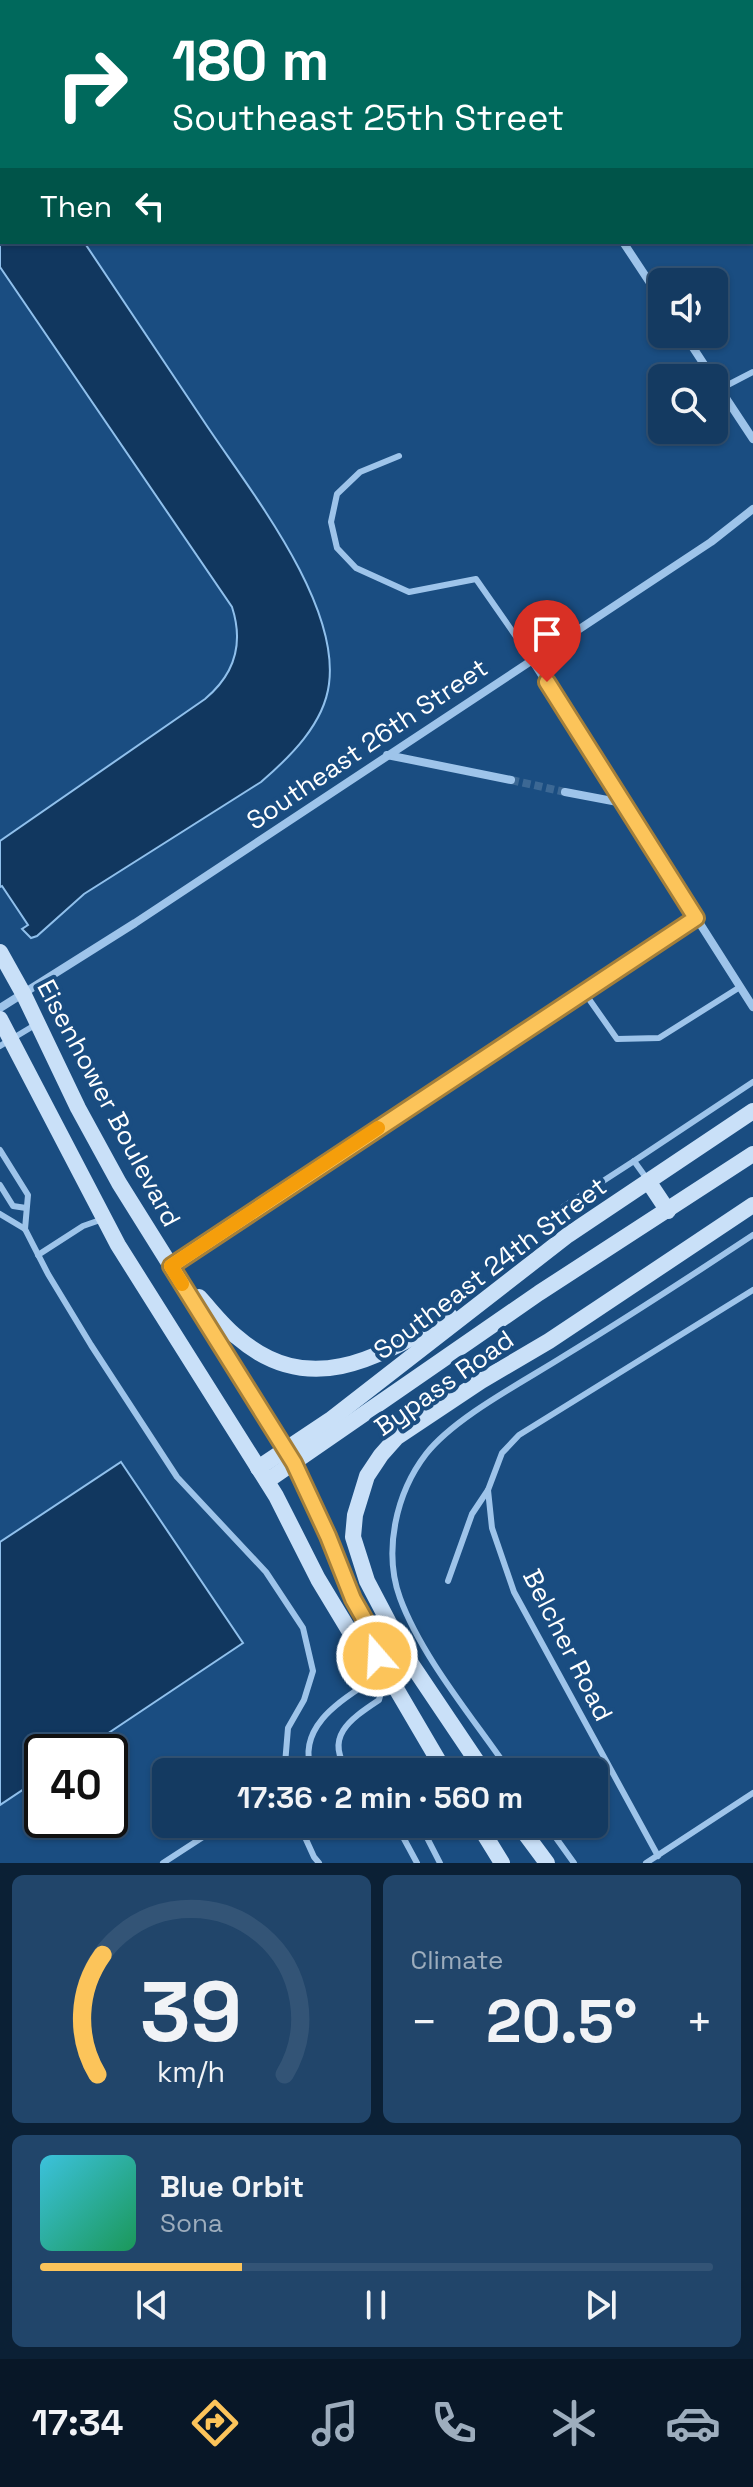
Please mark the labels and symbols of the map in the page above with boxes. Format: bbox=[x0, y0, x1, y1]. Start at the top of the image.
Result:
pin bbox=[513, 600, 581, 682]
street label: Southeast 26th Street bbox=[240, 651, 494, 837]
street label: Eisenhower Boulevard bbox=[29, 973, 189, 1233]
street label: Southeast 24th Street bbox=[367, 1169, 613, 1367]
street label: Bypass Road bbox=[368, 1322, 520, 1444]
street label: Belcher Road bbox=[515, 1563, 621, 1727]
position arrow bbox=[335, 1614, 419, 1698]
speed limit sign: 40 bbox=[24, 1734, 128, 1838]

